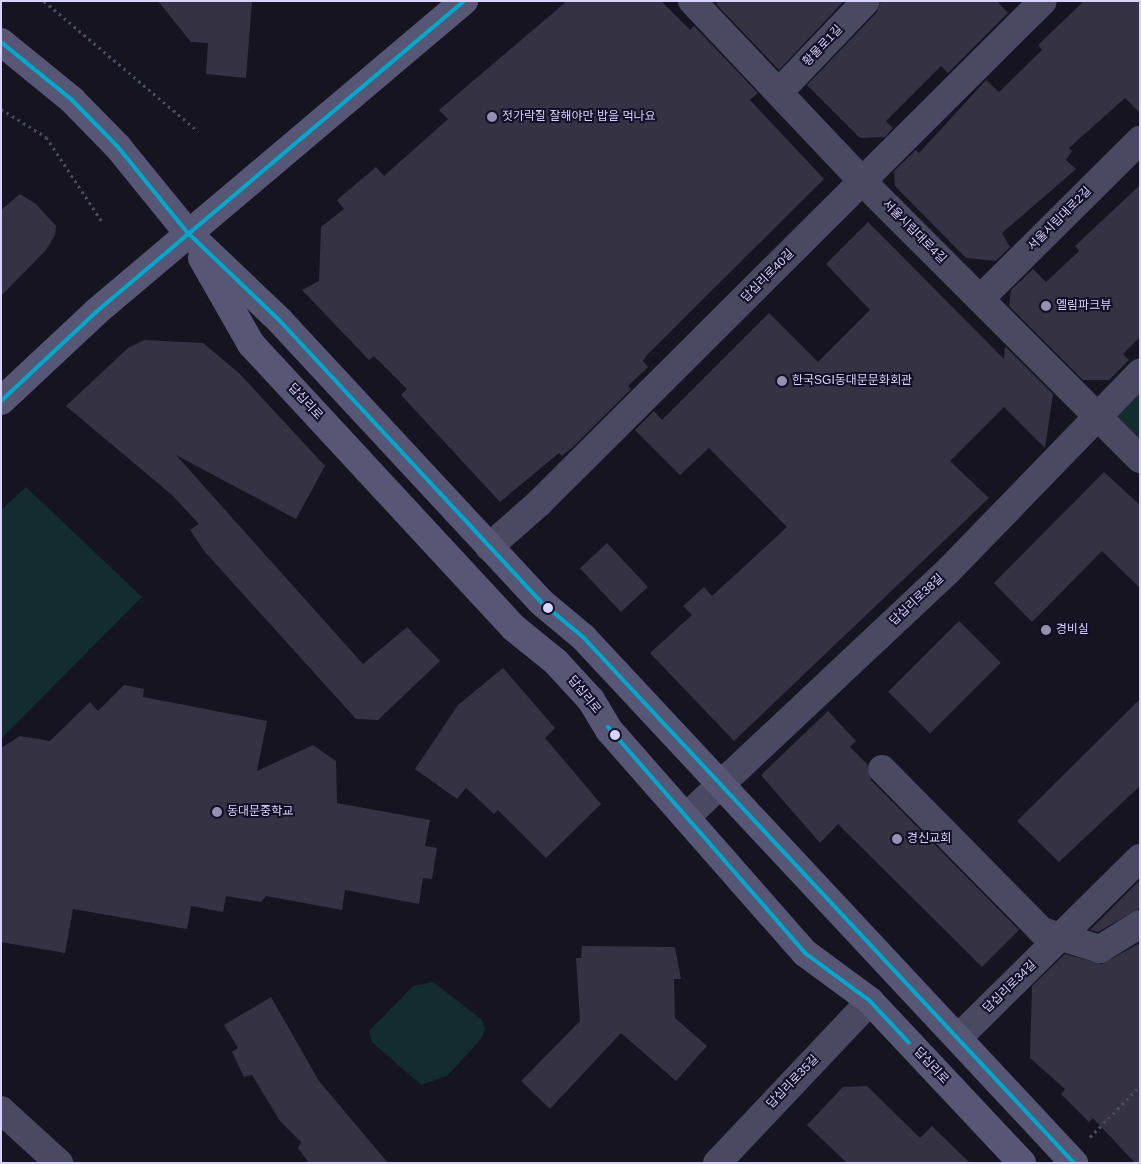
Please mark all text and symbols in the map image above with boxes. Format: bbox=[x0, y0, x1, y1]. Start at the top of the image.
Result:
street label: 황물로1길 bbox=[800, 23, 846, 69]
place label: 젓가락질 잘해야만 밥을 먹나요 bbox=[502, 110, 656, 124]
marker: 젓가락질 잘해야만 밥을 먹나요 bbox=[486, 111, 498, 123]
street label: 서울시립대로2길 bbox=[1025, 184, 1095, 254]
street label: 서울시립대로4길 bbox=[879, 197, 949, 267]
street label: 답십리로40길 bbox=[739, 247, 797, 305]
place label: 엘림파크뷰 bbox=[1056, 299, 1111, 313]
marker: 엘림파크뷰 bbox=[1040, 300, 1052, 312]
place label: 한국SGI동대문문화회관 bbox=[792, 374, 912, 388]
marker: 한국SGI동대문문화회관 bbox=[776, 375, 788, 387]
street label: 답십리로 bbox=[285, 381, 325, 423]
street label: 답십리로38길 bbox=[887, 571, 947, 629]
unlabelled marker bbox=[543, 603, 553, 613]
place label: 경비실 bbox=[1056, 623, 1089, 637]
marker: 경비실 bbox=[1040, 624, 1052, 636]
street label: 답십리로 bbox=[565, 673, 603, 717]
unlabelled marker bbox=[610, 730, 620, 740]
place label: 동대문중학교 bbox=[227, 805, 293, 819]
marker: 동대문중학교 bbox=[211, 806, 223, 818]
place label: 경신교회 bbox=[907, 832, 951, 846]
marker: 경신교회 bbox=[891, 833, 903, 845]
street label: 답십리로34길 bbox=[980, 958, 1040, 1016]
street label: 답십리로 bbox=[911, 1045, 951, 1087]
street label: 답십리로35길 bbox=[764, 1052, 822, 1112]

